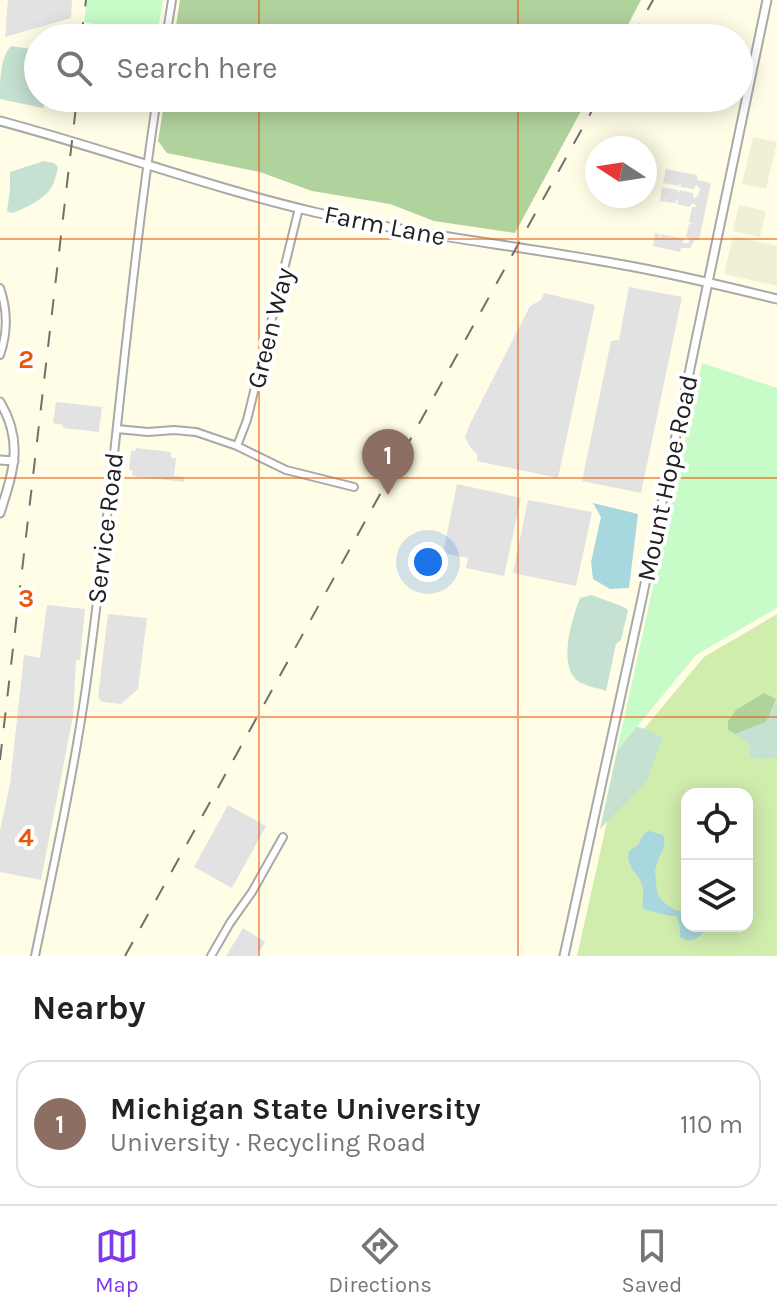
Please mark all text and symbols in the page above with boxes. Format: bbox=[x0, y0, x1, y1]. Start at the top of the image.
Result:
search box bbox=[24, 24, 753, 112]
icon: search bbox=[52, 46, 96, 90]
text: Search here bbox=[116, 50, 277, 86]
north arrow bbox=[585, 136, 657, 208]
street label: Farm Lane bbox=[322, 199, 448, 252]
street label: Green Way bbox=[241, 264, 300, 392]
text: 2 bbox=[18, 344, 34, 375]
street label: Mount Hope Road bbox=[631, 372, 704, 584]
pin: 1 bbox=[362, 429, 414, 495]
street label: Service Road bbox=[81, 451, 130, 605]
your location bbox=[408, 542, 448, 582]
text: 3 bbox=[18, 583, 34, 614]
map controls bbox=[681, 788, 753, 932]
button: locate bbox=[681, 788, 753, 860]
text: 4 bbox=[18, 822, 34, 853]
button: layers bbox=[681, 860, 753, 932]
text: Nearby bbox=[32, 988, 146, 1028]
text: Michigan State University bbox=[110, 1091, 481, 1127]
text: 1 bbox=[55, 1109, 65, 1140]
text: 110 m bbox=[680, 1109, 743, 1140]
text: University · Recycling Road bbox=[110, 1127, 426, 1158]
tab: Map bbox=[95, 1224, 139, 1298]
tab: Directions bbox=[328, 1224, 432, 1298]
tab: Saved bbox=[621, 1224, 682, 1298]

